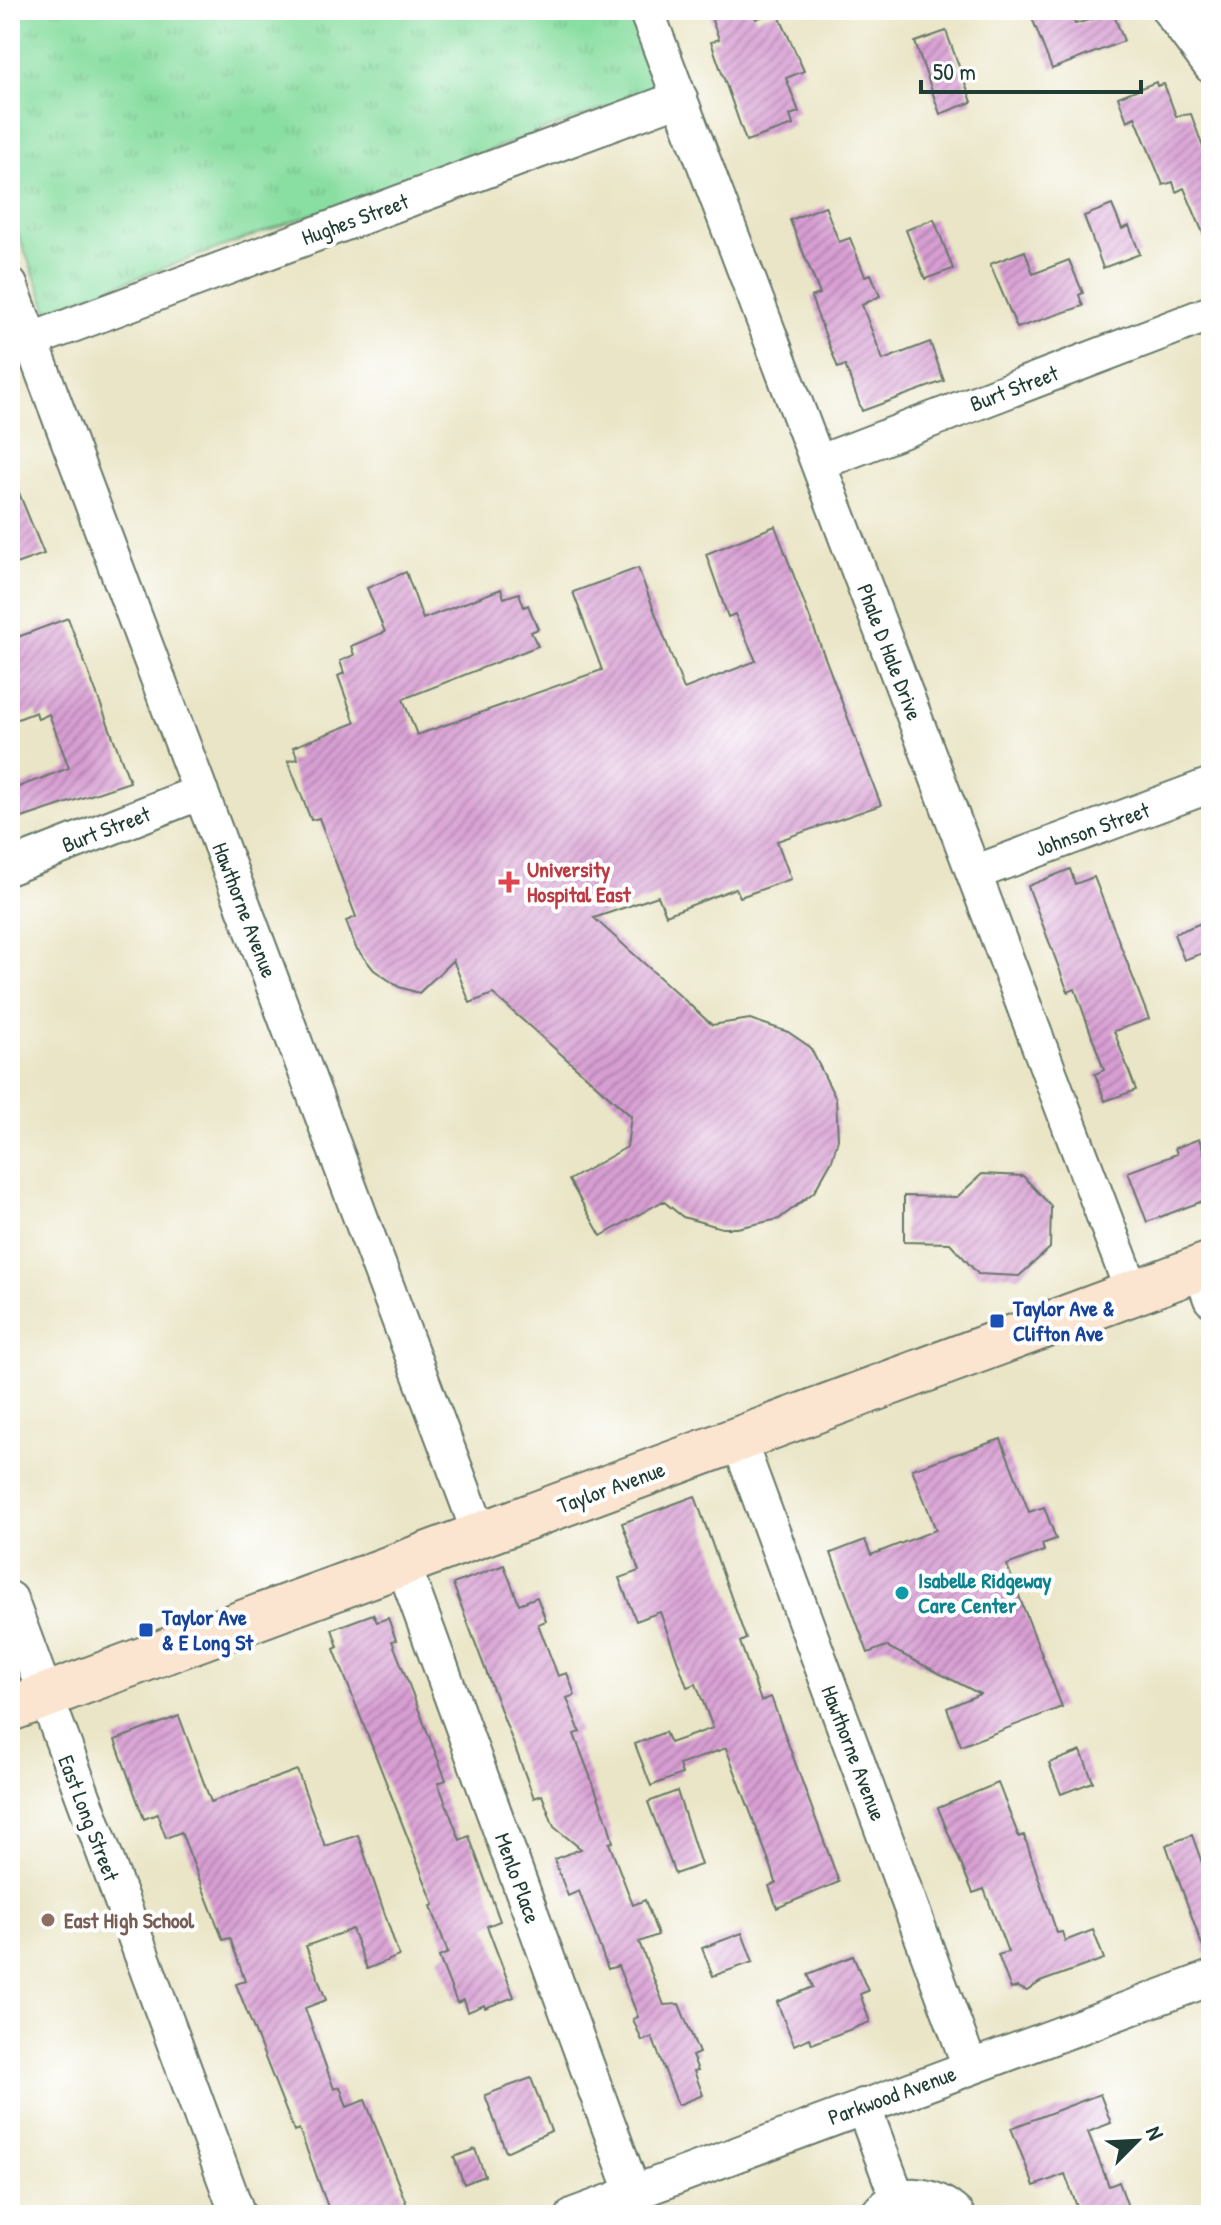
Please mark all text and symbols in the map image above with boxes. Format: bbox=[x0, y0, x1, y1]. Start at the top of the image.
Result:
scale bar bbox=[921, 44, 1141, 94]
text: 50 m bbox=[933, 55, 976, 87]
street label: Hughes Street bbox=[297, 186, 413, 252]
street label: Burt Street bbox=[966, 357, 1063, 419]
street label: Phale D Hale Drive bbox=[850, 580, 930, 725]
street label: Johnson Street bbox=[1031, 794, 1154, 864]
street label: Burt Street bbox=[58, 798, 155, 860]
street label: Hawthorne Avenue bbox=[205, 838, 285, 982]
place label: University Hospital East bbox=[527, 854, 632, 910]
marker: University Hospital East bbox=[498, 871, 520, 893]
place label: Taylor Ave & Clifton Ave bbox=[1012, 1293, 1115, 1348]
marker: Taylor Ave & Clifton Ave bbox=[988, 1312, 1006, 1330]
street label: Taylor Avenue bbox=[553, 1454, 669, 1520]
place label: Isabelle Ridgeway Care Center bbox=[918, 1565, 1052, 1620]
marker: Isabelle Ridgeway Care Center bbox=[893, 1584, 911, 1602]
place label: Taylor Ave & E Long St bbox=[161, 1602, 254, 1658]
marker: Taylor Ave & E Long St bbox=[137, 1621, 155, 1639]
street label: Hawthorne Avenue bbox=[814, 1681, 894, 1825]
street label: East Long Street bbox=[51, 1751, 127, 1886]
street label: Menlo Place bbox=[488, 1829, 548, 1927]
place label: East High School bbox=[64, 1905, 195, 1936]
marker: East High School bbox=[39, 1911, 57, 1929]
street label: Parkwood Avenue bbox=[824, 2058, 960, 2132]
north arrow bbox=[1097, 2101, 1177, 2181]
text: N bbox=[1139, 2121, 1171, 2145]

